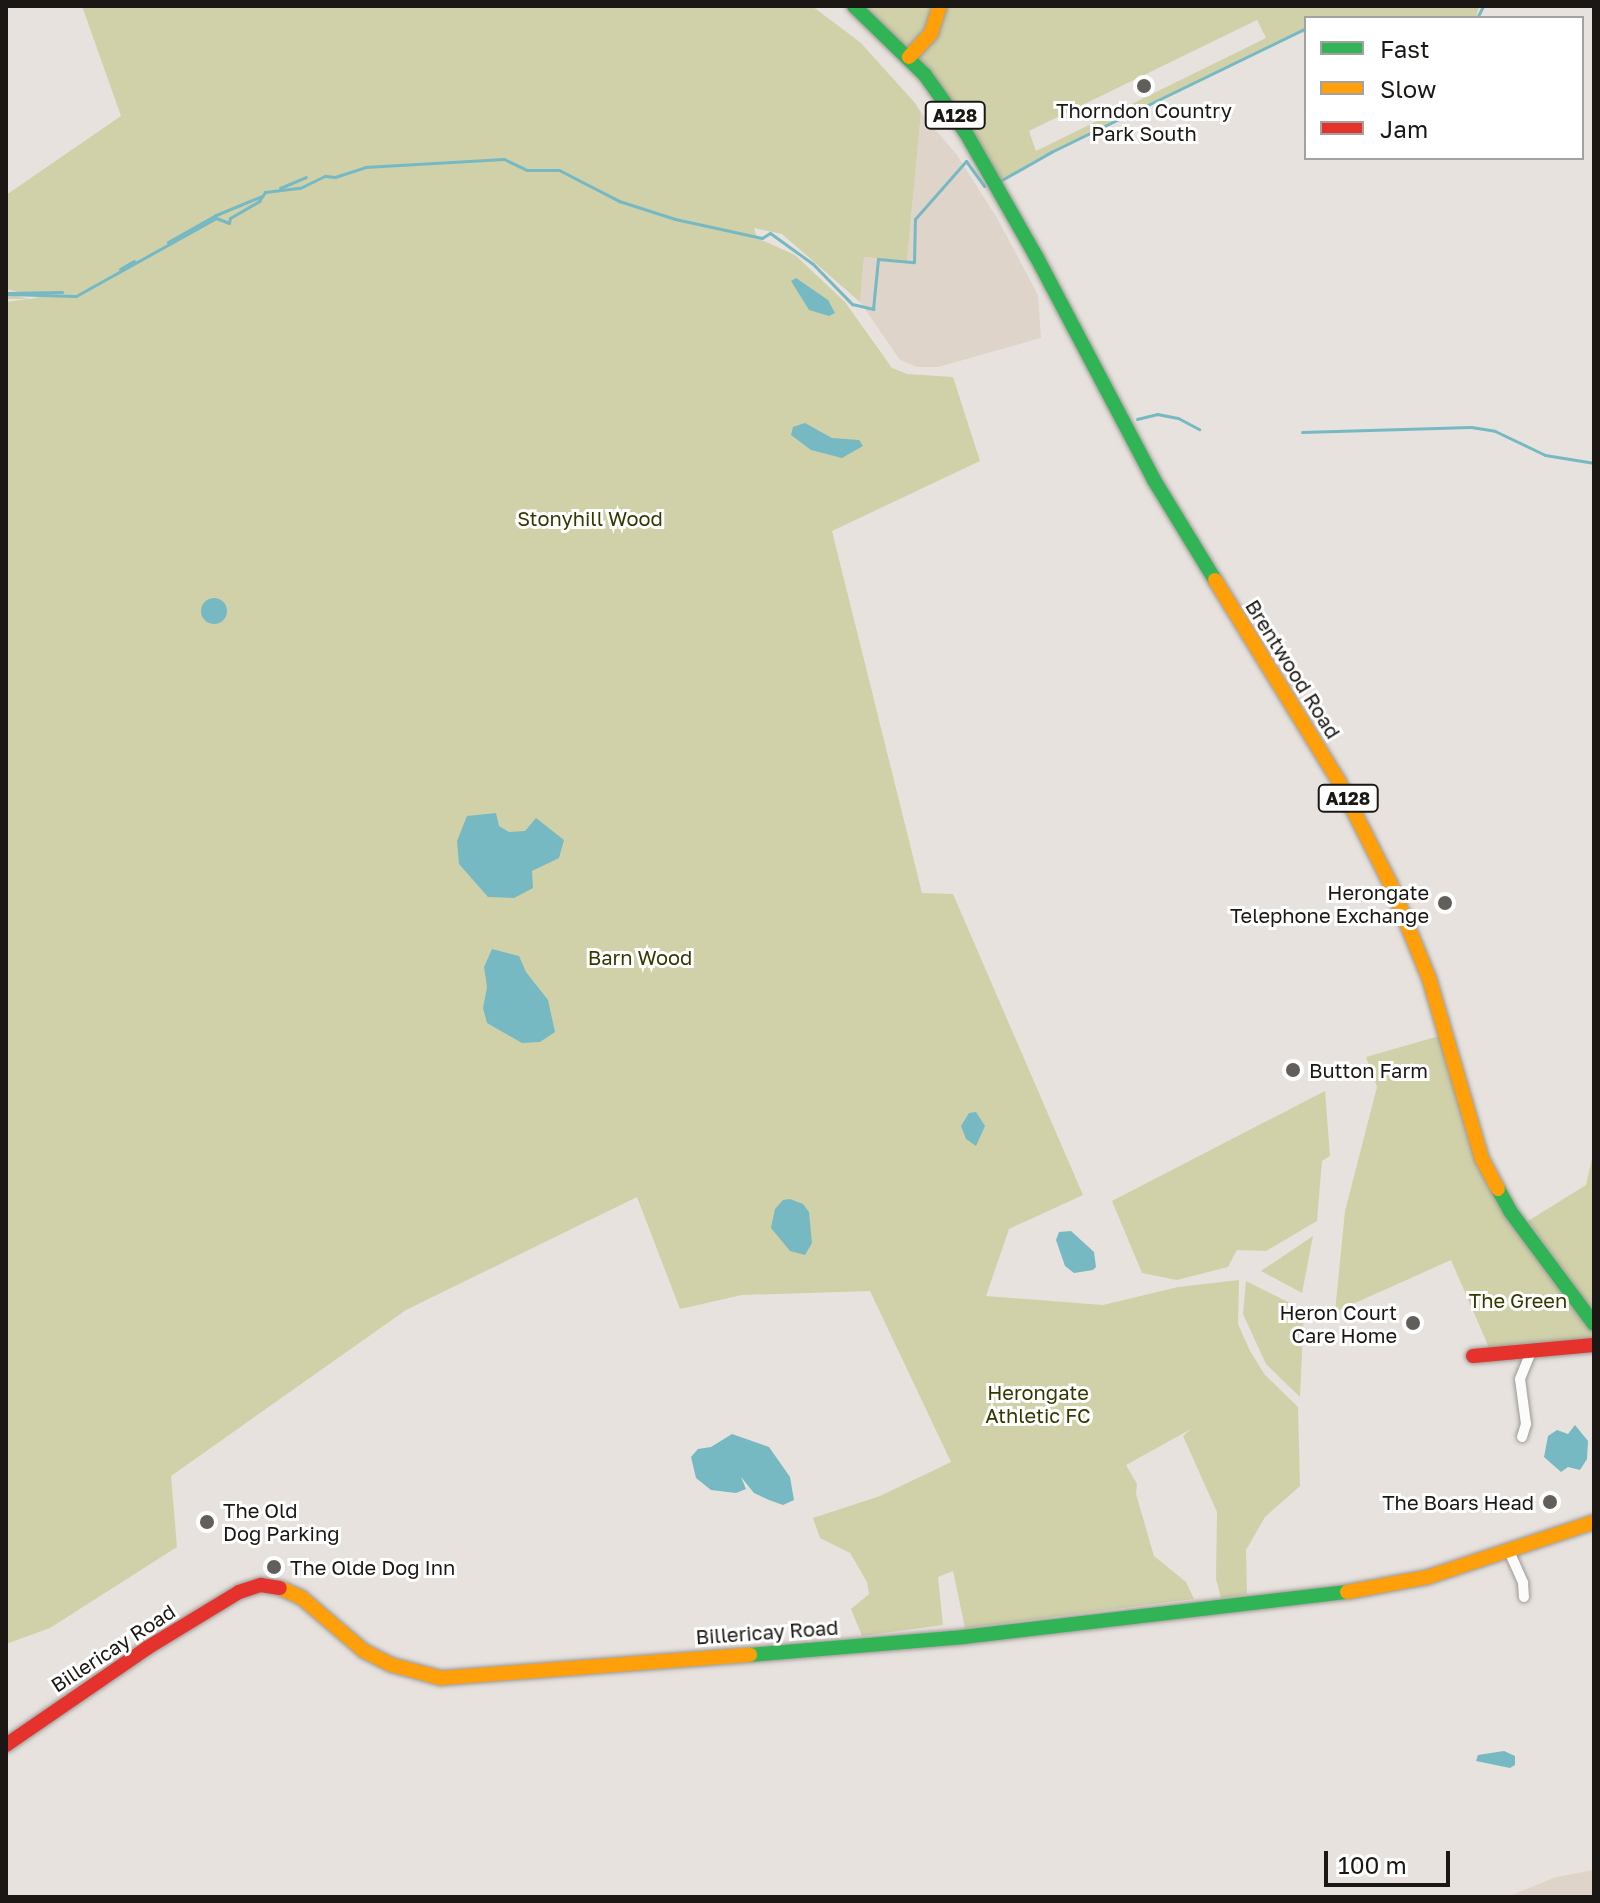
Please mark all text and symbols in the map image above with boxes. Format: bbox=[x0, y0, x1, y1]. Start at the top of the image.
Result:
legend bbox=[1304, 16, 1584, 160]
text: Fast bbox=[1380, 34, 1430, 63]
text: Slow bbox=[1380, 74, 1436, 103]
marker: Thorndon Country Park South bbox=[1135, 77, 1153, 95]
place label: Thorndon Country Park South bbox=[1056, 98, 1232, 145]
road number: A128 bbox=[923, 101, 987, 129]
text: Jam bbox=[1380, 114, 1428, 143]
park label: Stonyhill Wood bbox=[517, 506, 663, 530]
street label: Brentwood Road bbox=[1241, 595, 1345, 743]
road number: A128 bbox=[1316, 784, 1380, 812]
place label: Herongate Telephone Exchange bbox=[1230, 880, 1429, 927]
marker: Herongate Telephone Exchange bbox=[1436, 894, 1454, 912]
park label: Barn Wood bbox=[588, 945, 692, 969]
place label: Button Farm bbox=[1309, 1058, 1428, 1082]
marker: Button Farm bbox=[1284, 1061, 1302, 1079]
park label: The Green bbox=[1469, 1288, 1567, 1312]
place label: Heron Court Care Home bbox=[1279, 1300, 1397, 1347]
marker: Heron Court Care Home bbox=[1404, 1314, 1422, 1332]
park label: Herongate Athletic FC bbox=[985, 1381, 1091, 1428]
place label: The Boars Head bbox=[1382, 1490, 1534, 1514]
marker: The Boars Head bbox=[1541, 1493, 1559, 1511]
place label: The Old Dog Parking bbox=[223, 1498, 340, 1545]
marker: The Old Dog Parking bbox=[198, 1513, 216, 1531]
place label: The Olde Dog Inn bbox=[290, 1555, 455, 1579]
marker: The Olde Dog Inn bbox=[265, 1558, 283, 1576]
street label: Billericay Road bbox=[46, 1599, 180, 1697]
street label: Billericay Road bbox=[695, 1615, 839, 1649]
scale bar bbox=[1328, 1835, 1454, 1885]
text: 100 m bbox=[1338, 1850, 1407, 1879]

